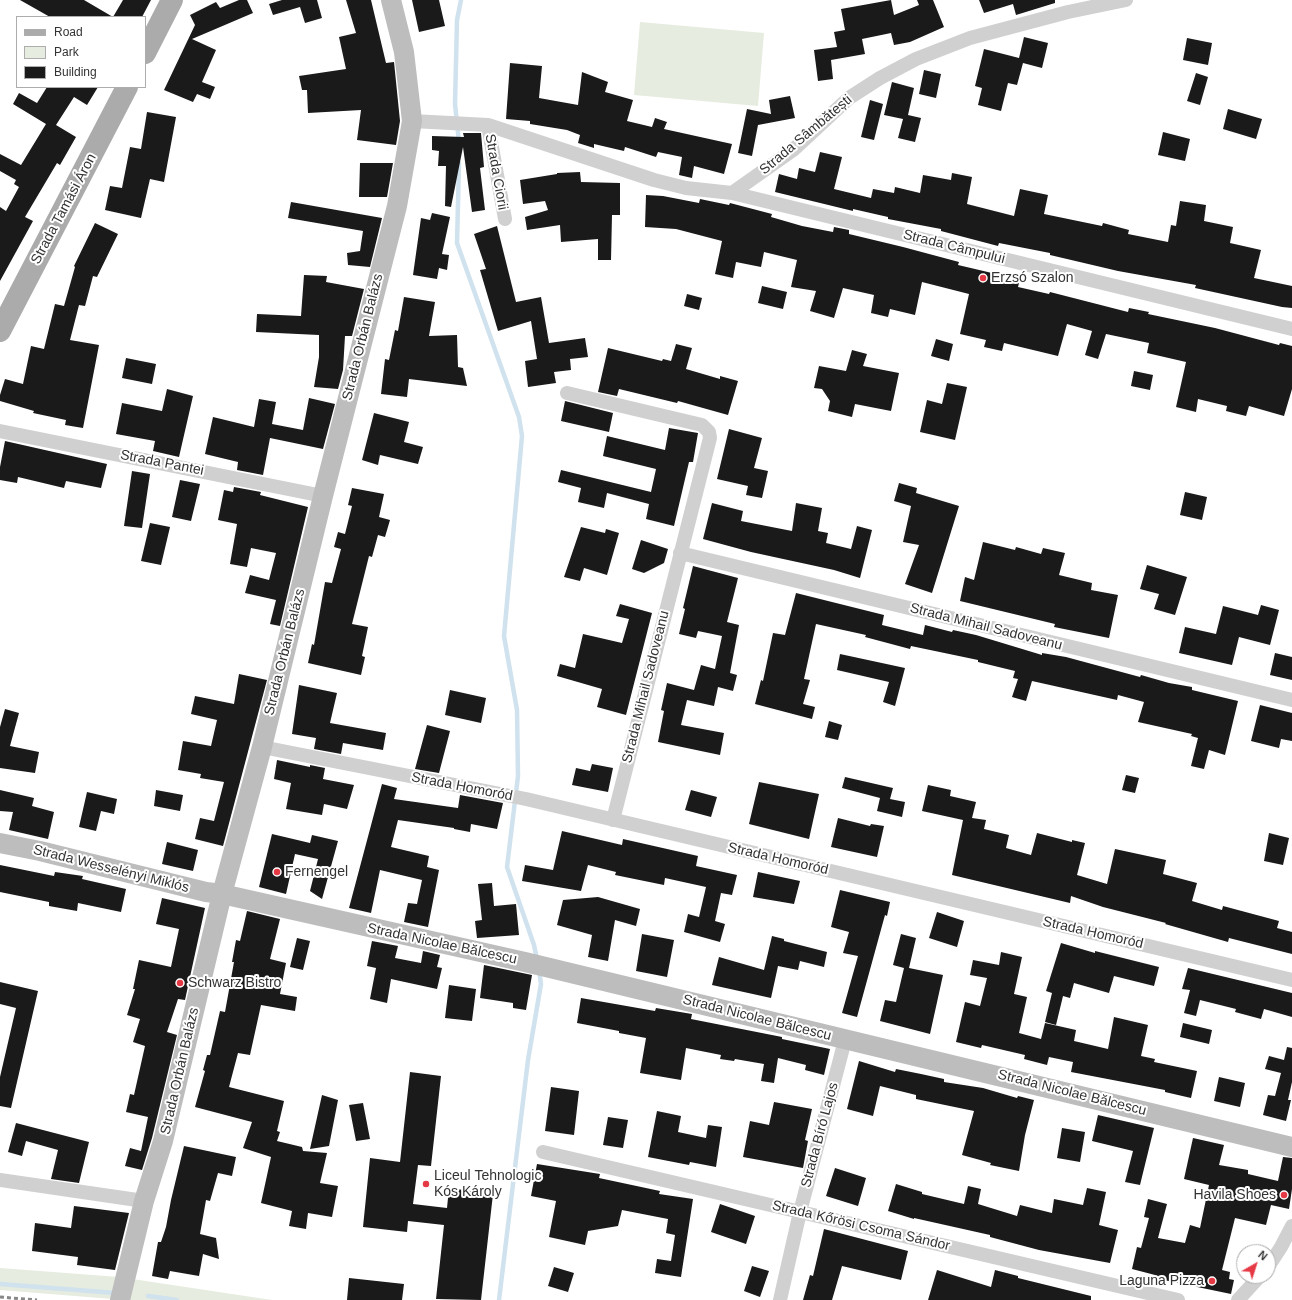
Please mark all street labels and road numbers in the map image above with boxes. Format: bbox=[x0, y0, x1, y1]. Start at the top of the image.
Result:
street label: Strada Sâmbătești bbox=[756, 92, 856, 178]
street label: Strada Ciorii bbox=[481, 133, 511, 211]
street label: Strada Tamási Áron bbox=[28, 151, 100, 267]
street label: Strada Câmpului bbox=[901, 226, 1007, 268]
street label: Strada Orbán Balázs bbox=[339, 272, 387, 402]
street label: Strada Pantei bbox=[119, 447, 205, 479]
street label: Strada Orbán Balázs bbox=[261, 587, 309, 717]
street label: Strada Mihail Sadoveanu bbox=[908, 600, 1064, 654]
street label: Strada Mihail Sadoveanu bbox=[619, 609, 673, 765]
street label: Strada Homoród bbox=[410, 769, 514, 805]
street label: Strada Homoród bbox=[726, 839, 830, 879]
street label: Strada Wesselényi Miklós bbox=[31, 841, 191, 897]
street label: Strada Homoród bbox=[1041, 913, 1145, 953]
street label: Strada Nicolae Bălcescu bbox=[366, 920, 518, 968]
street label: Strada Nicolae Bălcescu bbox=[681, 991, 833, 1045]
street label: Strada Orbán Balázs bbox=[157, 1006, 203, 1136]
street label: Strada Nicolae Bălcescu bbox=[996, 1066, 1148, 1120]
street label: Strada Bíró Lajos bbox=[798, 1081, 842, 1189]
street label: Strada Kőrösi Csoma Sándor bbox=[770, 1197, 952, 1255]

